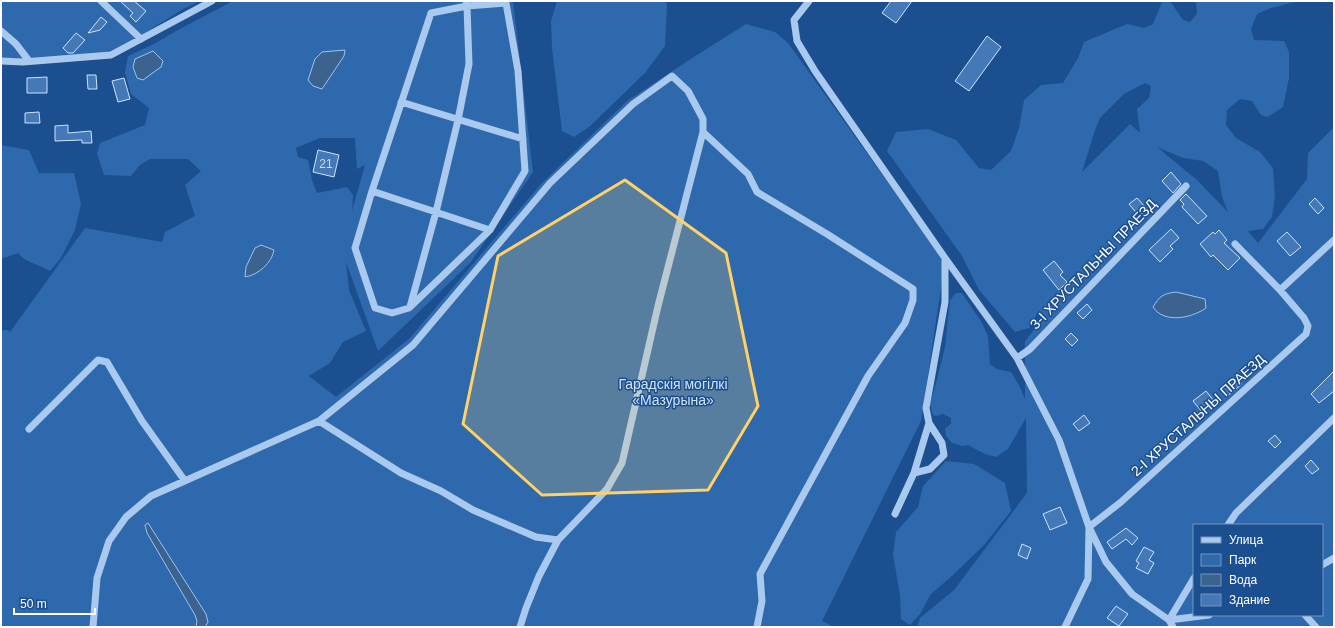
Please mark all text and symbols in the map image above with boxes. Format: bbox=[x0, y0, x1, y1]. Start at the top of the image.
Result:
house number: 21 bbox=[319, 157, 333, 171]
street label: 3-І ХРУСТАЛЬНЫ ПРАЕЗД bbox=[1027, 195, 1160, 332]
street label: 2-І ХРУСТАЛЬНЫ ПРАЕЗД bbox=[1128, 350, 1269, 479]
park label: Гарадскія могілкі «Мазурына» bbox=[618, 376, 728, 408]
legend bbox=[1193, 524, 1323, 616]
text: Улица bbox=[1229, 533, 1263, 547]
text: Парк bbox=[1229, 553, 1257, 567]
text: Вода bbox=[1229, 573, 1257, 587]
scale bar bbox=[14, 590, 95, 616]
text: Здание bbox=[1229, 593, 1270, 607]
text: 50 m bbox=[20, 597, 47, 611]

